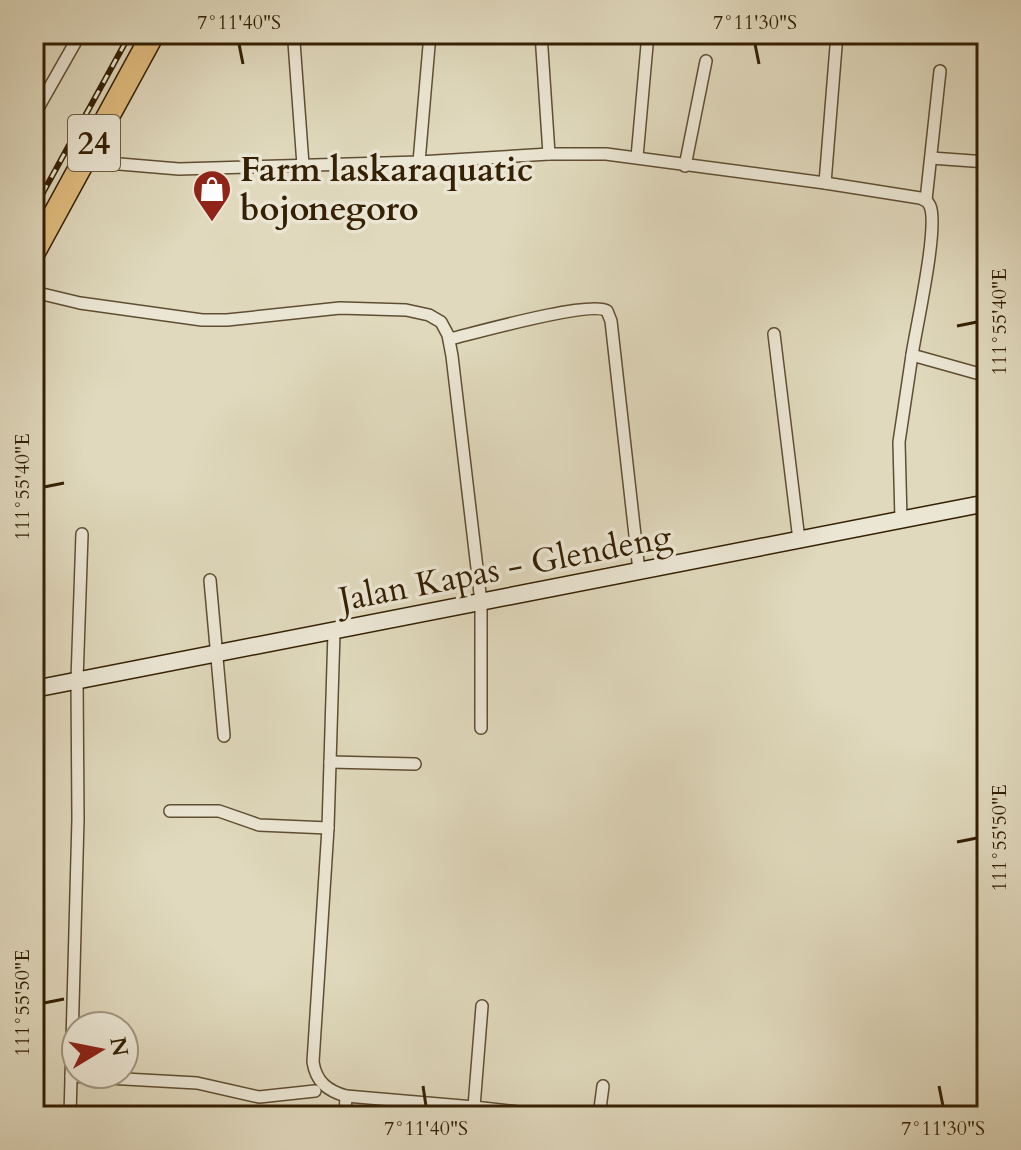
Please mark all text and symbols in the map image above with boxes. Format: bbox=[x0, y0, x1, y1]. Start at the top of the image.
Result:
text: 7°11'40"S bbox=[197, 9, 281, 36]
text: 7°11'30"S bbox=[713, 9, 797, 36]
road number: 24 bbox=[68, 115, 120, 171]
place label: Farm laskaraquatic bojonegoro bbox=[240, 147, 533, 232]
shop icon: Farm laskaraquatic bojonegoro bbox=[191, 168, 233, 223]
text: 111°55'40"E bbox=[986, 269, 1013, 375]
text: 111°55'40"E bbox=[9, 434, 36, 540]
street label: Jalan Kapas - Glendeng bbox=[330, 513, 675, 624]
text: 111°55'50"E bbox=[986, 785, 1013, 891]
text: 111°55'50"E bbox=[9, 950, 36, 1056]
north arrow bbox=[60, 1010, 140, 1090]
text: N bbox=[102, 1035, 135, 1059]
text: 7°11'40"S bbox=[384, 1115, 468, 1142]
text: 7°11'30"S bbox=[901, 1115, 985, 1142]

